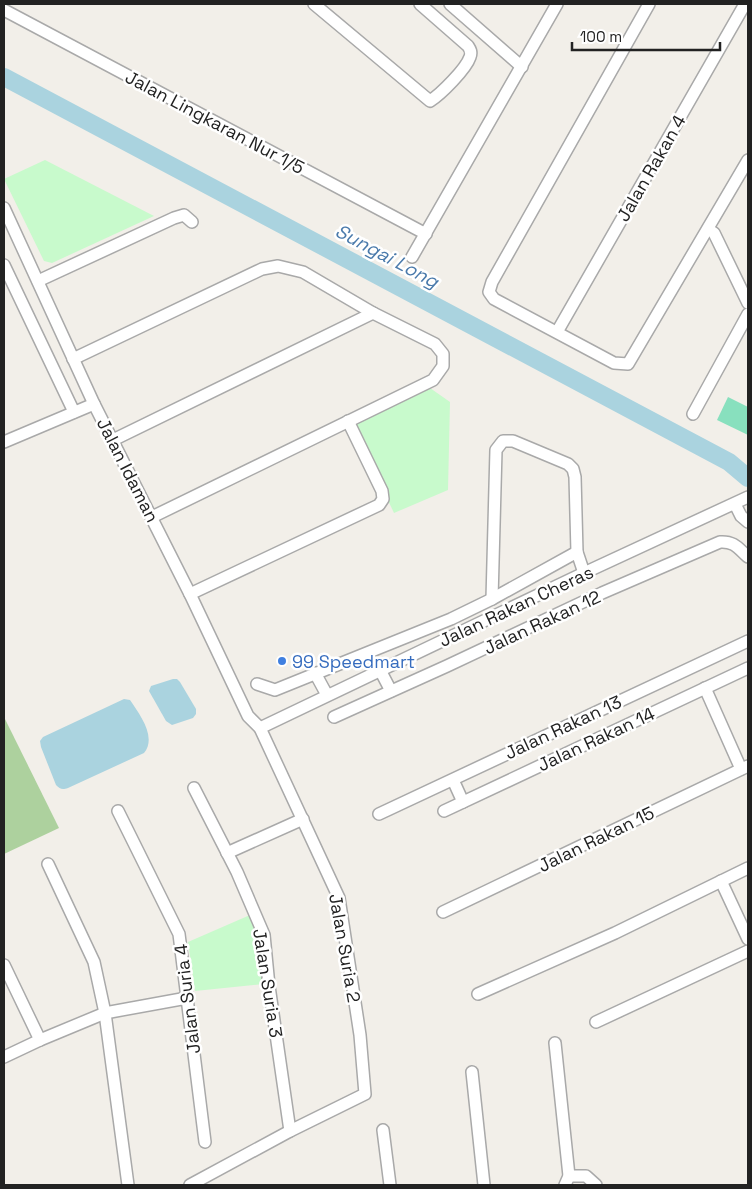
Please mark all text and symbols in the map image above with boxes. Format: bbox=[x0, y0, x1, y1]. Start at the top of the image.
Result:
scale bar bbox=[572, 20, 720, 52]
text: 100 m bbox=[580, 27, 622, 46]
street label: Jalan Lingkaran Nur 1/5 bbox=[122, 65, 308, 179]
street label: Jalan Rakan 4 bbox=[611, 111, 691, 225]
water label: Sungai Long bbox=[331, 218, 444, 294]
street label: Jalan Idaman bbox=[92, 414, 164, 526]
street label: Jalan Rakan Cheras bbox=[435, 560, 597, 652]
street label: Jalan Rakan 12 bbox=[480, 585, 604, 659]
place label: 99 Speedmart bbox=[292, 650, 415, 673]
marker: 99 Speedmart bbox=[276, 655, 288, 667]
street label: Jalan Rakan 13 bbox=[501, 690, 625, 764]
street label: Jalan Rakan 14 bbox=[534, 702, 658, 776]
street label: Jalan Rakan 15 bbox=[534, 801, 658, 877]
street label: Jalan Suria 2 bbox=[324, 892, 366, 1004]
street label: Jalan Suria 3 bbox=[248, 927, 288, 1039]
street label: Jalan Suria 4 bbox=[169, 943, 205, 1055]

